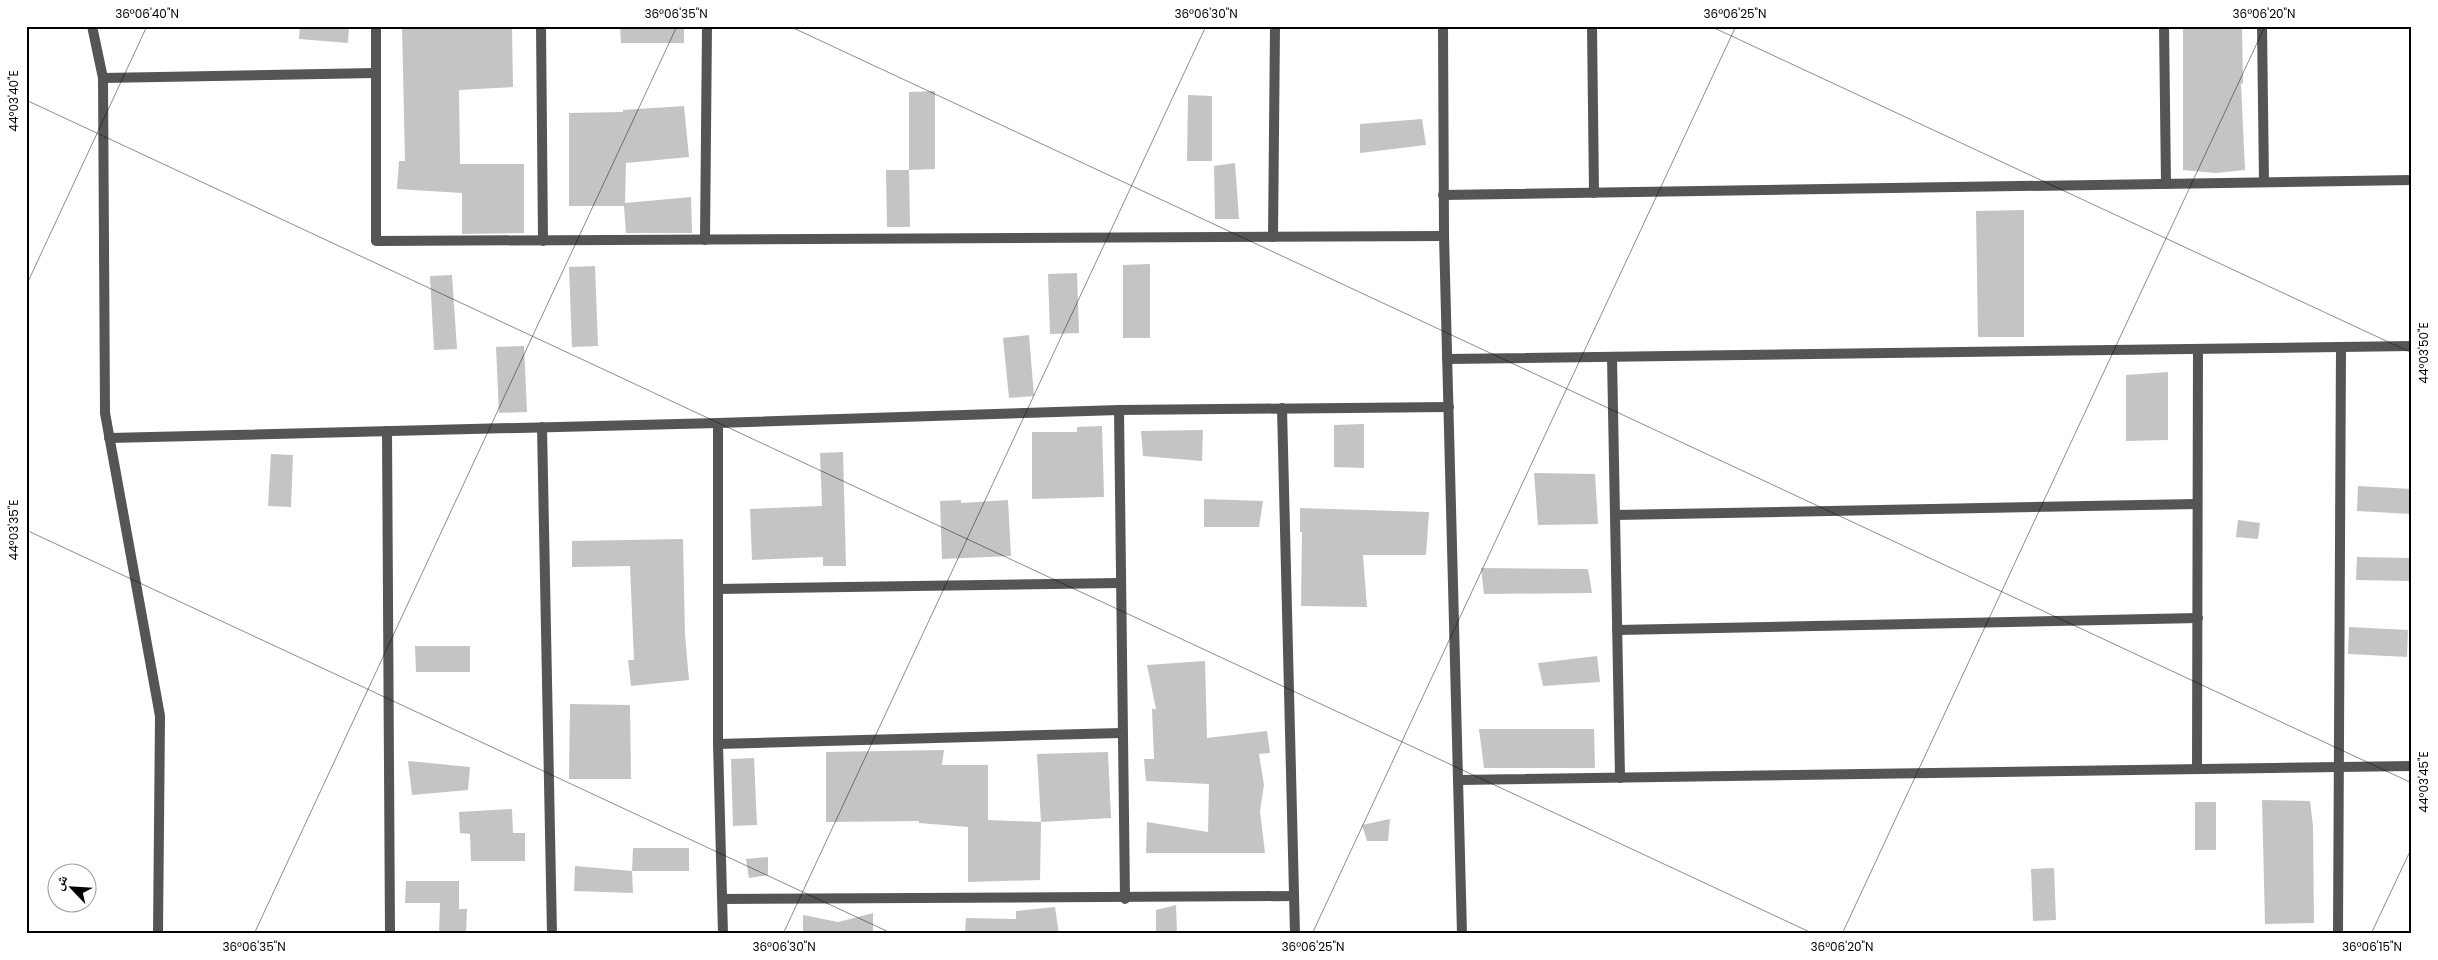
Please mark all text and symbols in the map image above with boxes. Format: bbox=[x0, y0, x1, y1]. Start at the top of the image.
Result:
text: 36°06'40"N bbox=[115, 5, 179, 22]
text: 36°06'35"N bbox=[644, 5, 708, 22]
text: 36°06'30"N bbox=[1174, 5, 1238, 22]
text: 36°06'25"N bbox=[1703, 5, 1767, 22]
text: 36°06'20"N bbox=[2232, 5, 2296, 22]
text: 44°03'40"E bbox=[5, 70, 22, 132]
text: 44°03'50"E bbox=[2415, 322, 2432, 384]
text: 44°03'35"E bbox=[5, 500, 22, 560]
text: 44°03'45"E bbox=[2415, 751, 2432, 813]
north arrow bbox=[48, 862, 98, 912]
text: ش bbox=[48, 871, 72, 893]
text: 36°06'35"N bbox=[222, 938, 286, 955]
text: 36°06'30"N bbox=[752, 938, 816, 955]
text: 36°06'25"N bbox=[1281, 938, 1345, 955]
text: 36°06'20"N bbox=[1810, 938, 1874, 955]
text: 36°06'15"N bbox=[2342, 938, 2402, 955]

